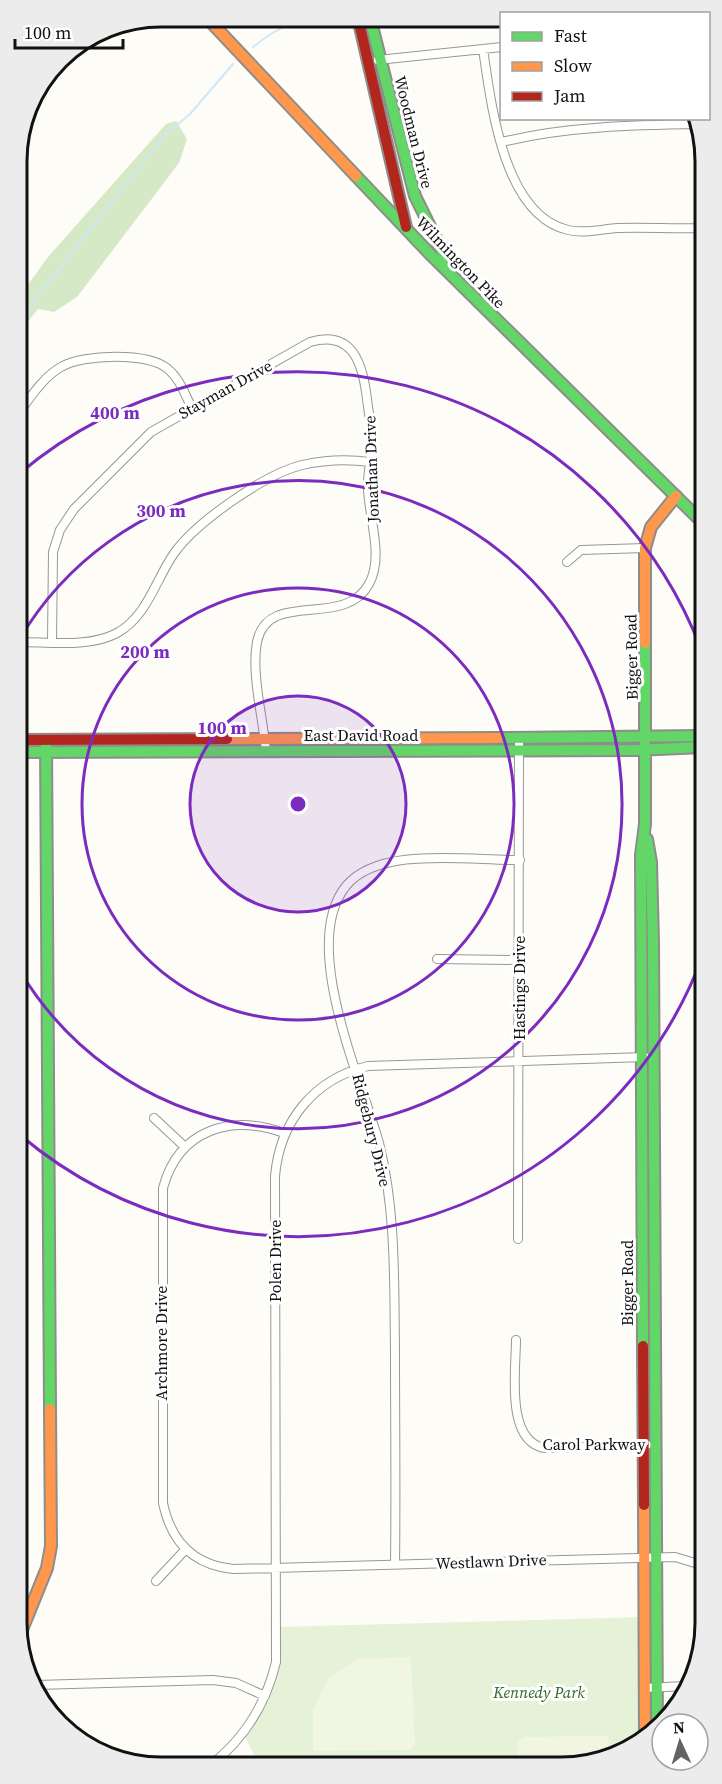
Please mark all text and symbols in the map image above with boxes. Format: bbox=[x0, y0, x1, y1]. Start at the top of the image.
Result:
scale bar bbox=[15, 12, 123, 50]
legend bbox=[500, 12, 710, 120]
text: 100 m bbox=[24, 20, 71, 45]
text: Fast bbox=[554, 23, 587, 48]
text: Slow bbox=[554, 53, 592, 78]
street label: Woodman Drive bbox=[389, 73, 439, 191]
text: Jam bbox=[553, 83, 586, 108]
street label: Wilmington Pike bbox=[411, 211, 511, 313]
street label: Stayman Drive bbox=[174, 354, 276, 424]
text: 400 m bbox=[90, 400, 140, 425]
street label: Jonathan Drive bbox=[358, 415, 384, 524]
text: 300 m bbox=[136, 498, 186, 523]
street label: Bigger Road bbox=[619, 614, 643, 700]
text: 200 m bbox=[120, 639, 170, 664]
text: 100 m bbox=[197, 715, 247, 740]
street label: East David Road bbox=[304, 724, 418, 746]
centre of rings bbox=[288, 794, 308, 814]
street label: Hastings Drive bbox=[508, 936, 530, 1040]
street label: Ridgebury Drive bbox=[347, 1071, 397, 1189]
street label: Polen Drive bbox=[264, 1220, 286, 1302]
street label: Bigger Road bbox=[616, 1240, 638, 1326]
street label: Archmore Drive bbox=[150, 1286, 172, 1400]
street label: Carol Parkway bbox=[543, 1433, 646, 1455]
street label: Westlawn Drive bbox=[435, 1548, 547, 1574]
park label: Kennedy Park bbox=[492, 1681, 585, 1703]
north arrow bbox=[650, 1712, 710, 1772]
text: N bbox=[672, 1716, 686, 1738]

